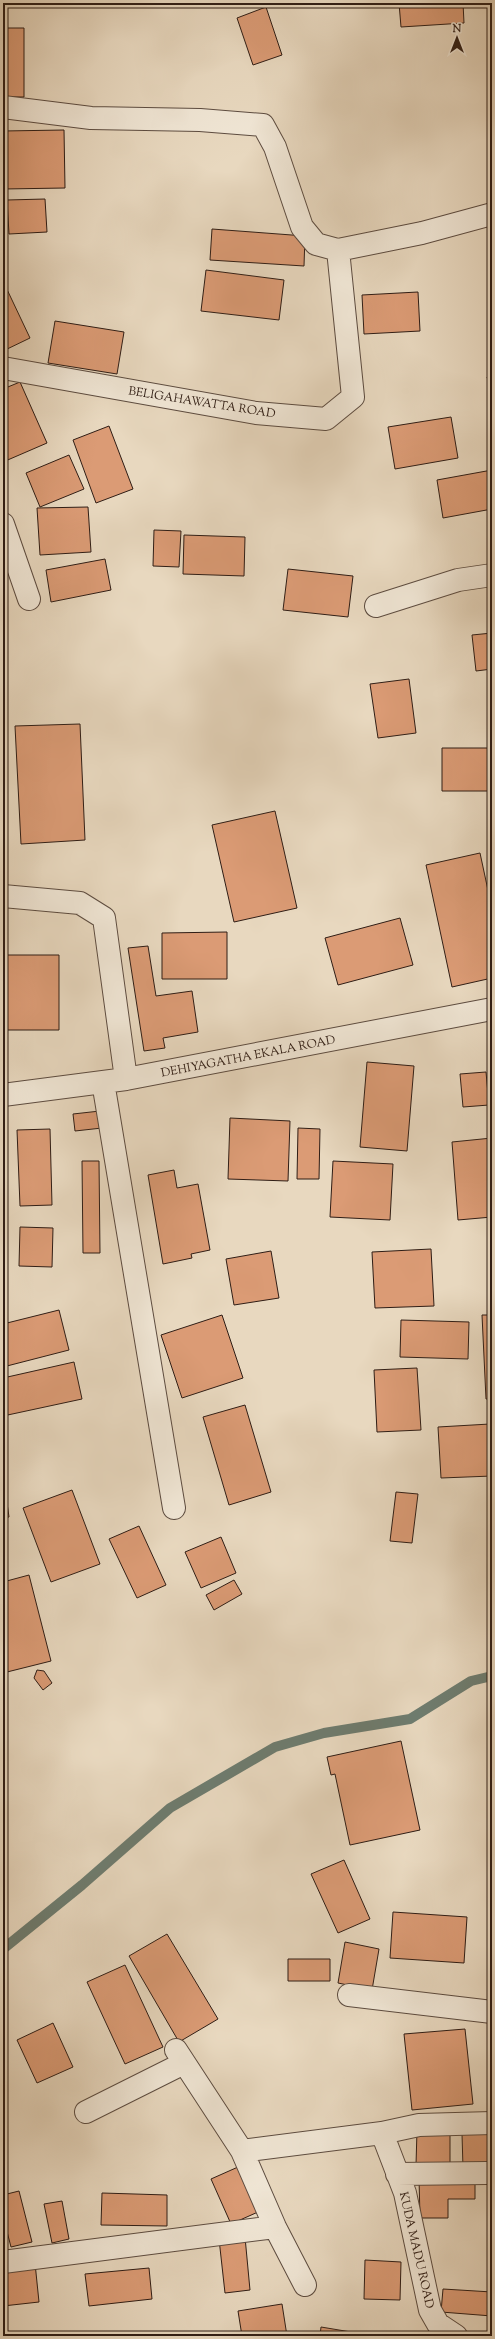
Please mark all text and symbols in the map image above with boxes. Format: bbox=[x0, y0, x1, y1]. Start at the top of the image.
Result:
north arrow bbox=[437, 18, 477, 58]
text: N bbox=[452, 21, 462, 37]
street label: BELIGAHAWATTA ROAD bbox=[127, 382, 277, 424]
street label: DEHIYAGATHA EKALA ROAD bbox=[159, 1031, 337, 1083]
street label: KUDA MADU ROAD bbox=[394, 2190, 438, 2310]

